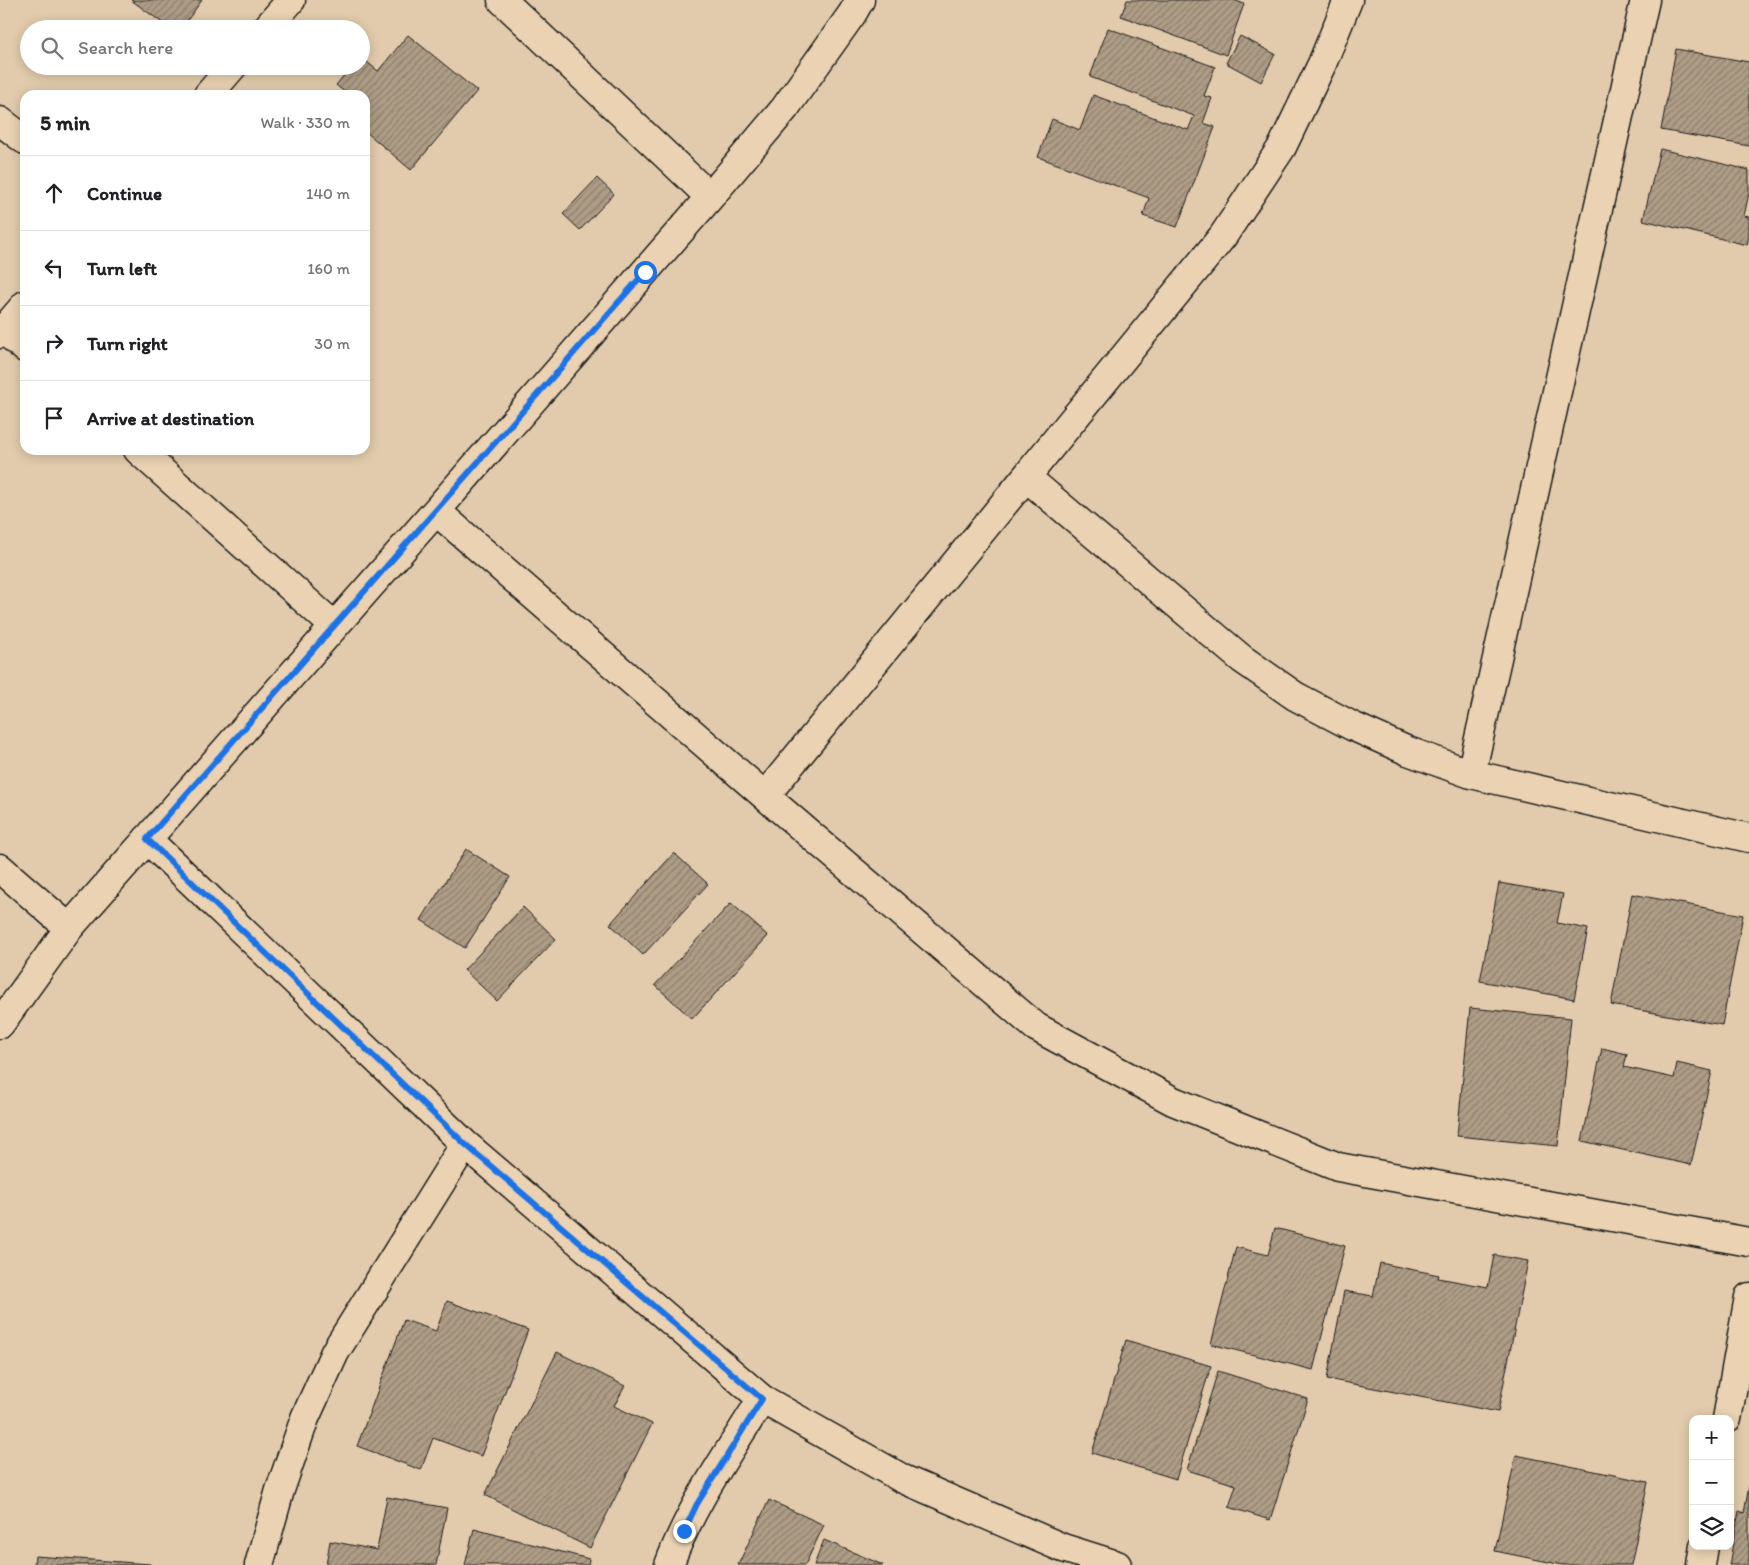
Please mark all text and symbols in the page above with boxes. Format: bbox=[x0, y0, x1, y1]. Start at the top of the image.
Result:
search box bbox=[20, 20, 370, 75]
icon: search bbox=[38, 34, 66, 62]
text: Search here bbox=[78, 36, 173, 59]
text: 5 min bbox=[40, 110, 90, 135]
text: Walk · 330 m bbox=[260, 113, 350, 132]
icon: ahead bbox=[40, 179, 68, 207]
text: Continue bbox=[87, 182, 162, 205]
text: 140 m bbox=[306, 184, 350, 203]
icon: left bbox=[40, 254, 68, 282]
text: Turn left bbox=[87, 257, 157, 280]
text: 160 m bbox=[307, 259, 350, 278]
route start bbox=[634, 261, 657, 284]
icon: right bbox=[40, 329, 68, 357]
text: Turn right bbox=[87, 332, 168, 355]
text: 30 m bbox=[314, 334, 350, 353]
icon: arrive bbox=[40, 404, 68, 432]
text: Arrive at destination bbox=[87, 407, 254, 430]
map controls bbox=[1689, 1415, 1734, 1550]
button: + bbox=[1689, 1415, 1734, 1460]
button: − bbox=[1689, 1460, 1734, 1505]
button: layers bbox=[1689, 1505, 1734, 1550]
route end bbox=[673, 1520, 696, 1543]

